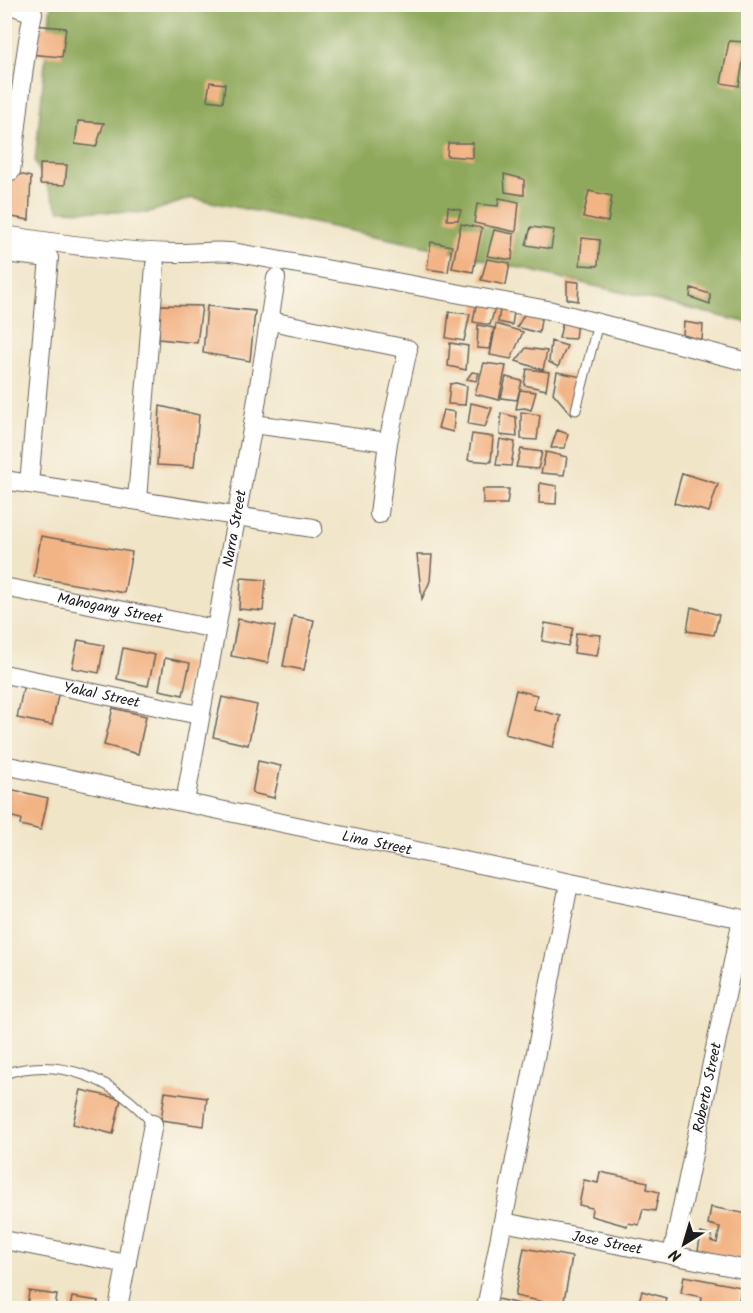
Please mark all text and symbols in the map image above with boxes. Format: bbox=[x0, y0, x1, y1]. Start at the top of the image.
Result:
street label: Narra Street bbox=[216, 488, 254, 569]
street label: Mahogany Street bbox=[55, 587, 165, 631]
street label: Yakal Street bbox=[61, 676, 142, 715]
street label: Lina Street bbox=[340, 825, 414, 863]
street label: Roberto Street bbox=[687, 1040, 729, 1135]
north arrow bbox=[654, 1214, 714, 1274]
street label: Jose Street bbox=[570, 1225, 644, 1262]
text: N bbox=[664, 1242, 687, 1268]

